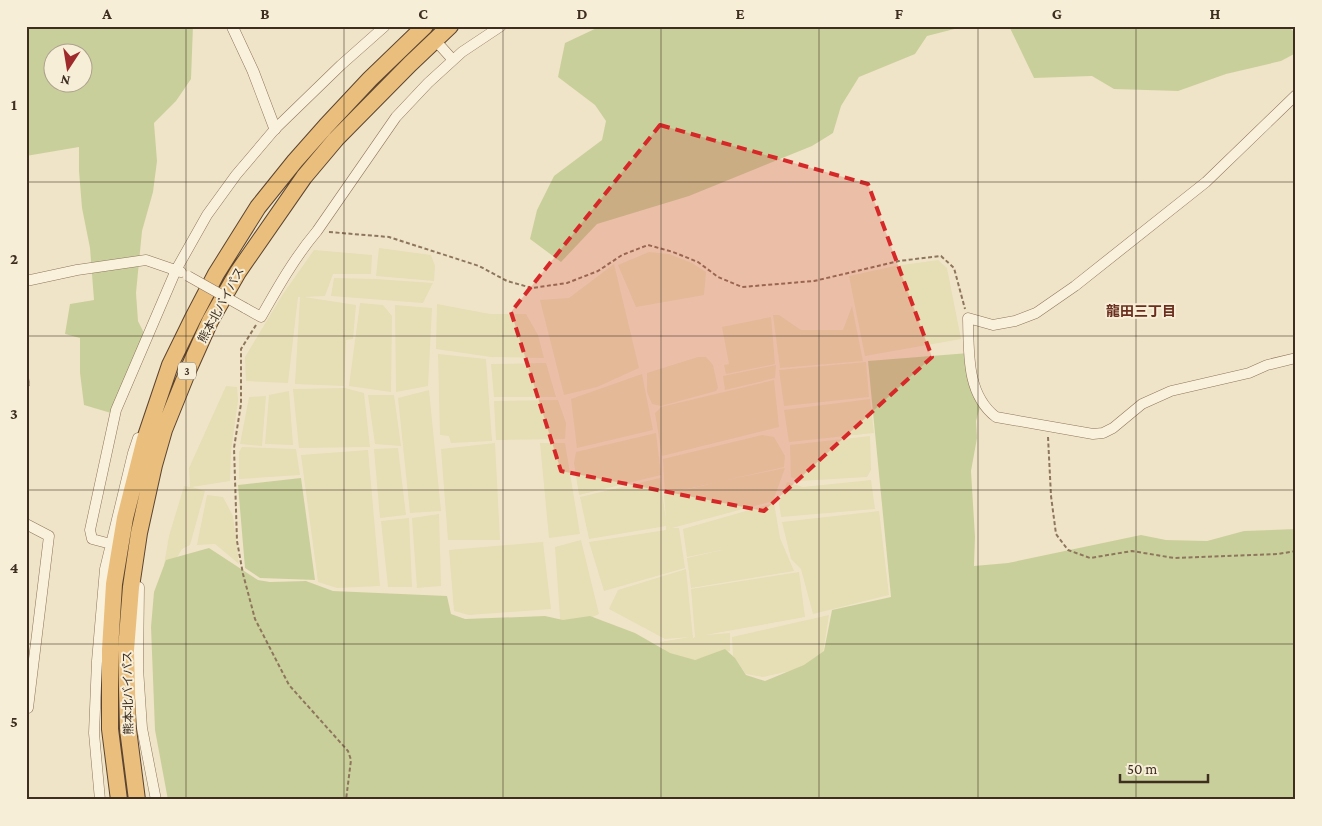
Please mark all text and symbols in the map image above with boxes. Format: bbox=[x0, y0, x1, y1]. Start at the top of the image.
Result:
text: A bbox=[101, 5, 112, 22]
text: B bbox=[260, 5, 270, 22]
text: C bbox=[418, 5, 428, 22]
text: D bbox=[576, 5, 588, 22]
text: E bbox=[735, 5, 745, 22]
text: F bbox=[895, 5, 904, 22]
text: G bbox=[1052, 5, 1062, 22]
text: H bbox=[1210, 5, 1221, 22]
north arrow bbox=[42, 42, 92, 92]
text: N bbox=[59, 72, 72, 90]
text: 1 bbox=[11, 96, 17, 113]
text: 2 bbox=[10, 250, 18, 267]
street label: 熊本北バイパス bbox=[195, 265, 247, 345]
district label: 龍田三丁目 bbox=[1106, 303, 1176, 319]
road number: 3 bbox=[178, 362, 196, 380]
text: 3 bbox=[10, 405, 18, 422]
text: 4 bbox=[10, 559, 19, 576]
street label: 熊本北バイパス bbox=[120, 651, 136, 735]
text: 5 bbox=[10, 713, 18, 730]
scale bar bbox=[1120, 751, 1207, 783]
text: 50 m bbox=[1127, 761, 1157, 777]

